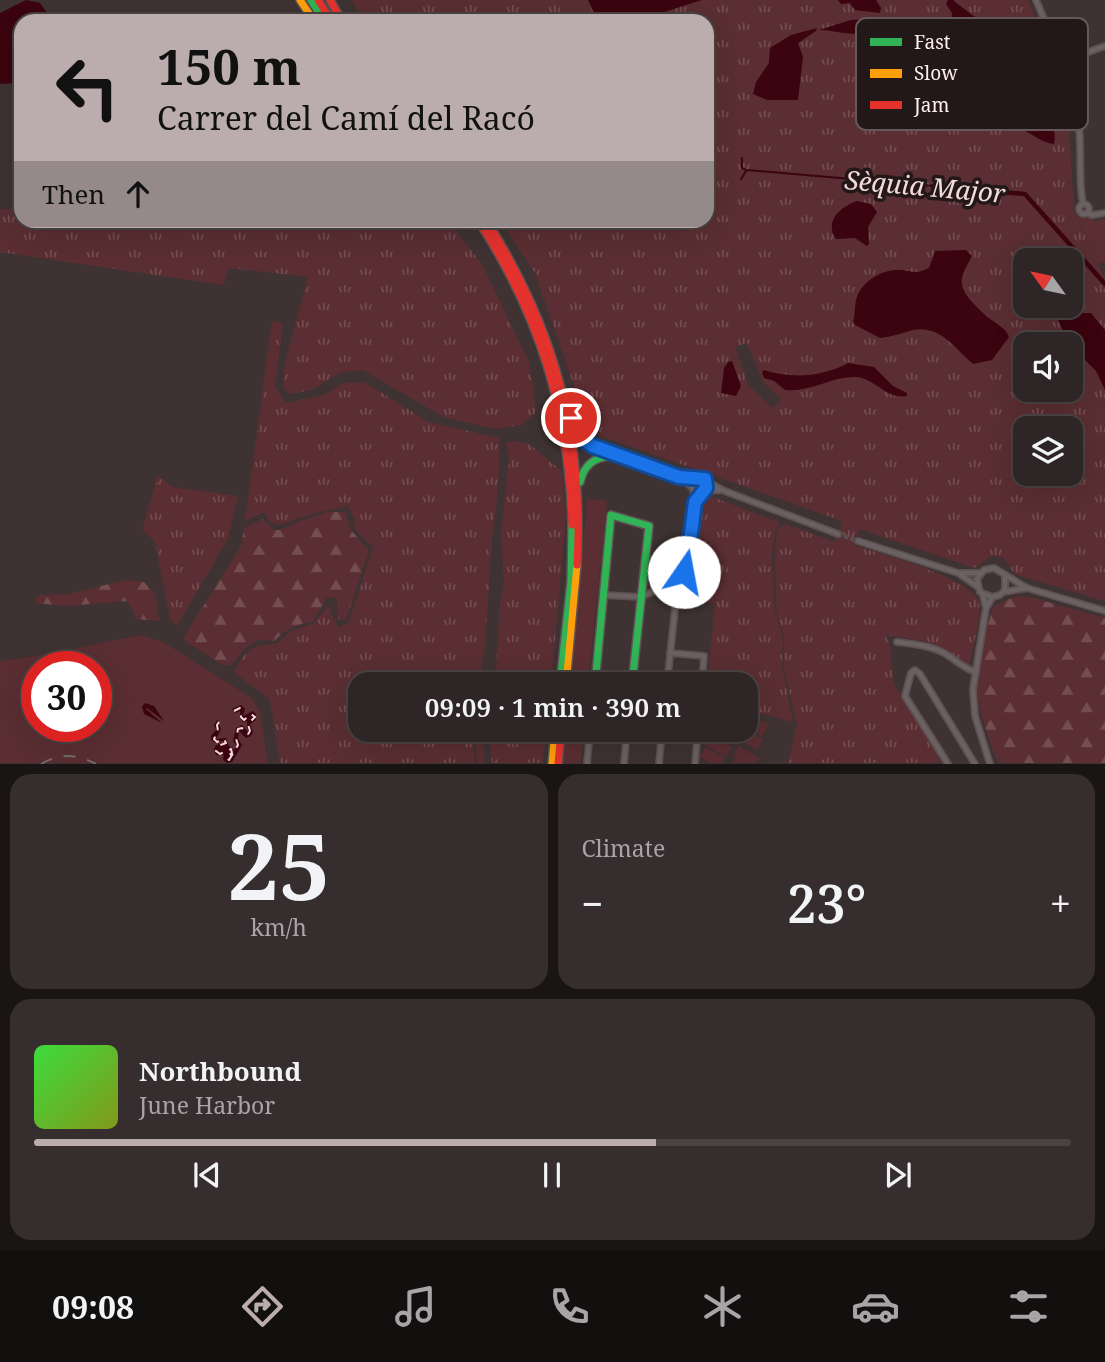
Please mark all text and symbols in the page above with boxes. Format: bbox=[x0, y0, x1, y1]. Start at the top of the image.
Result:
legend bbox=[856, 18, 1088, 130]
text: Fast bbox=[914, 29, 951, 55]
text: 150 m bbox=[157, 33, 301, 99]
icon: left bbox=[42, 42, 133, 133]
text: Slow bbox=[914, 60, 958, 86]
text: Jam bbox=[913, 92, 949, 118]
text: Carrer del Camí del Racó bbox=[157, 96, 535, 139]
water label: Sèquia Major bbox=[843, 161, 1008, 211]
icon: ahead bbox=[119, 175, 157, 213]
text: Then bbox=[42, 176, 105, 212]
north arrow bbox=[1013, 248, 1083, 318]
map controls bbox=[1013, 248, 1083, 486]
button: sound bbox=[1013, 332, 1083, 402]
pin bbox=[541, 388, 601, 448]
icon: arrive bbox=[552, 399, 590, 437]
button: layers bbox=[1013, 416, 1083, 486]
position arrow bbox=[647, 535, 721, 609]
speed limit sign: 30 bbox=[21, 651, 112, 742]
text: 09:09 · 1 min · 390 m bbox=[425, 689, 681, 725]
text: 25 bbox=[227, 803, 330, 927]
text: Climate bbox=[582, 832, 665, 864]
text: 23° bbox=[787, 867, 866, 938]
text: − bbox=[582, 877, 604, 929]
text: + bbox=[1050, 877, 1071, 929]
text: km/h bbox=[251, 911, 307, 943]
text: Northbound bbox=[139, 1053, 301, 1089]
text: June Harbor bbox=[139, 1089, 275, 1121]
icon: previous bbox=[188, 1156, 226, 1194]
icon: pause bbox=[533, 1156, 571, 1194]
icon: next bbox=[879, 1156, 917, 1194]
icon: directions bbox=[238, 1282, 287, 1331]
icon: music bbox=[391, 1282, 440, 1331]
icon: phone bbox=[545, 1282, 594, 1331]
icon: climate bbox=[698, 1282, 747, 1331]
icon: car bbox=[851, 1282, 900, 1331]
icon: filters bbox=[1004, 1282, 1053, 1331]
text: 09:08 bbox=[52, 1285, 134, 1328]

